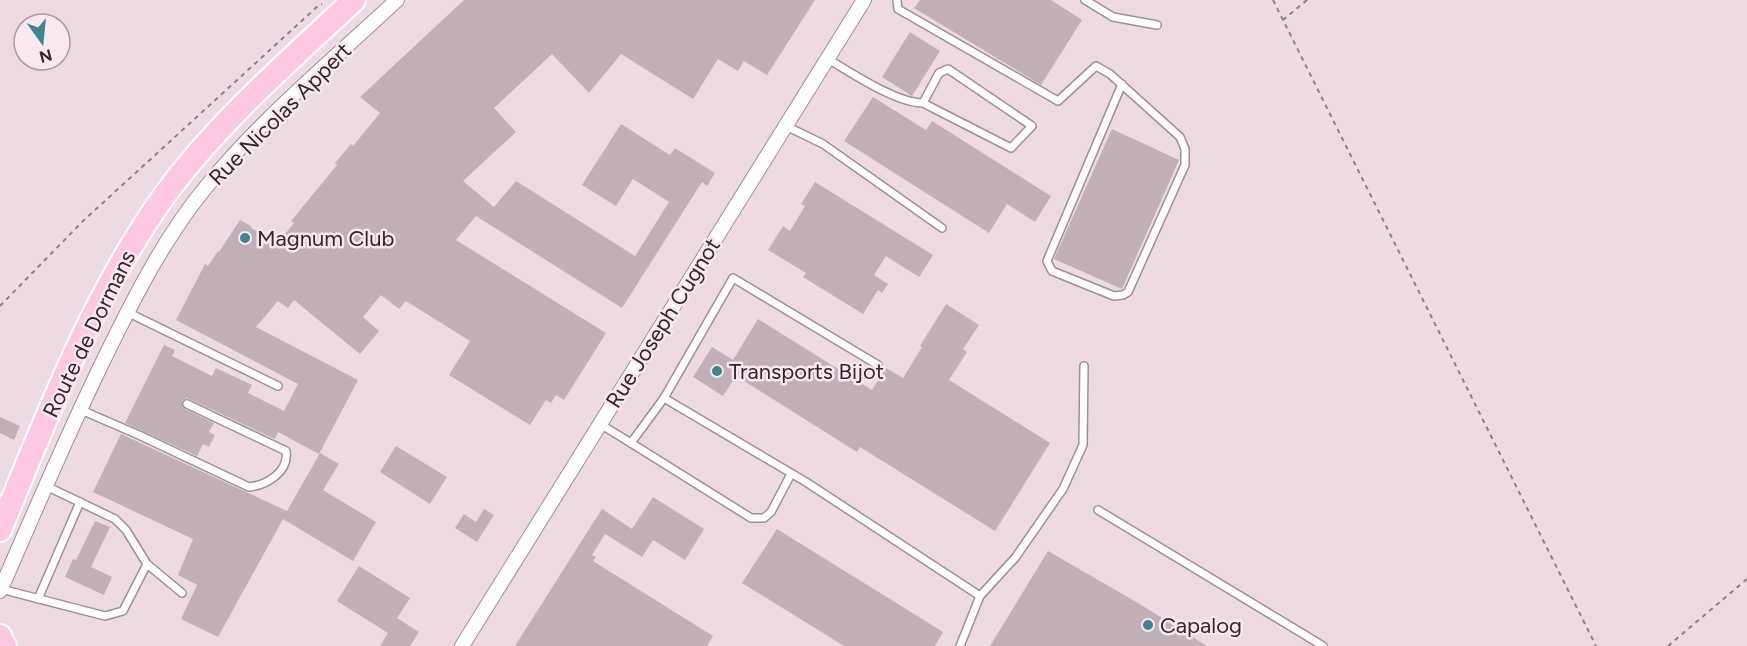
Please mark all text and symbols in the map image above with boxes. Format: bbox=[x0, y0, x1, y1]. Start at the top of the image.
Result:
north arrow bbox=[12, 12, 72, 72]
street label: Rue Nicolas Appert bbox=[203, 37, 357, 191]
text: N bbox=[37, 45, 54, 67]
place label: Magnum Club bbox=[257, 225, 394, 252]
marker: Magnum Club bbox=[238, 231, 252, 245]
street label: Rue Joseph Cugnot bbox=[600, 233, 726, 413]
street label: Route de Dormans bbox=[37, 246, 141, 422]
place label: Transports Bijot bbox=[729, 358, 884, 385]
marker: Transports Bijot bbox=[710, 364, 724, 378]
place label: Capalog bbox=[1160, 612, 1242, 639]
marker: Capalog bbox=[1141, 618, 1155, 632]

